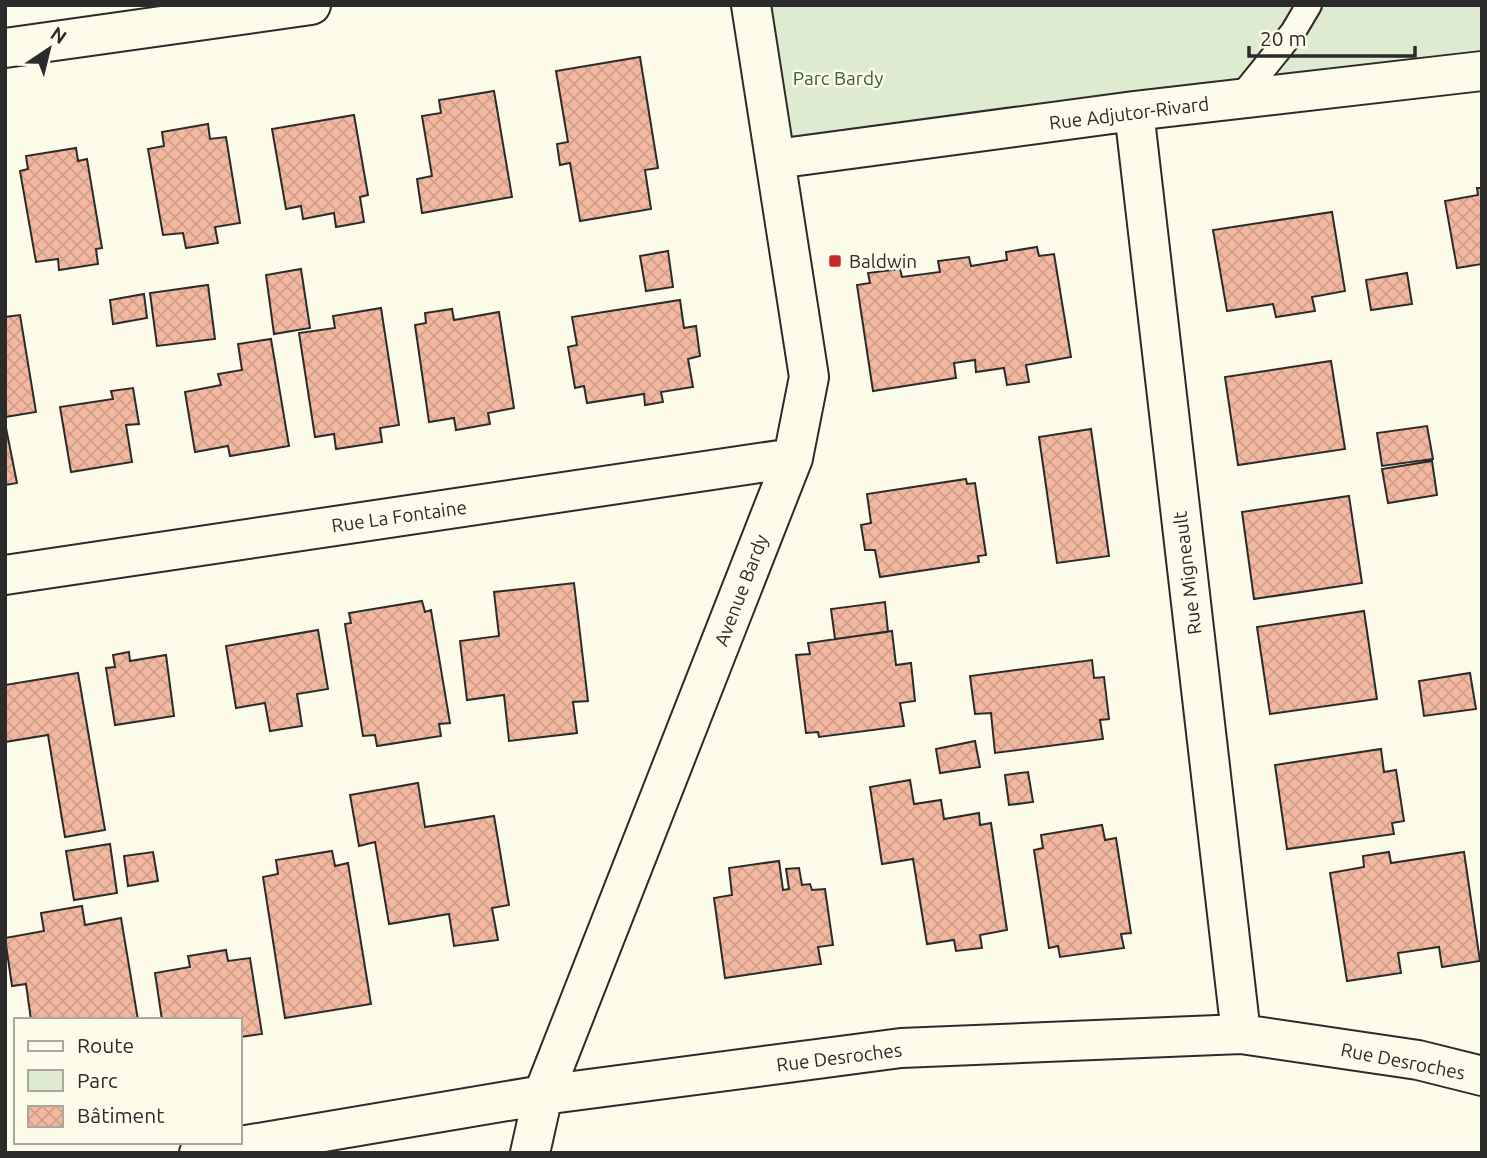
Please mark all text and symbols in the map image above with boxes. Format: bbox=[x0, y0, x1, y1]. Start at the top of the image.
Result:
north arrow bbox=[14, 14, 84, 84]
scale bar bbox=[1249, 14, 1415, 58]
text: N bbox=[47, 22, 71, 48]
text: 20 m bbox=[1260, 26, 1307, 50]
park label: Parc Bardy bbox=[793, 67, 883, 89]
street label: Rue Adjutor-Rivard bbox=[1048, 92, 1210, 134]
place label: Baldwin bbox=[849, 250, 917, 272]
marker: Baldwin bbox=[827, 253, 843, 269]
street label: Rue La Fontaine bbox=[330, 496, 468, 536]
street label: Rue Migneault bbox=[1168, 510, 1205, 636]
street label: Avenue Bardy bbox=[710, 531, 772, 649]
legend bbox=[14, 1018, 242, 1144]
text: Route bbox=[77, 1033, 134, 1057]
street label: Rue Desroches bbox=[775, 1038, 903, 1076]
street label: Rue Desroches bbox=[1339, 1038, 1467, 1084]
text: Parc bbox=[77, 1068, 118, 1092]
text: Bâtiment bbox=[77, 1103, 164, 1127]

